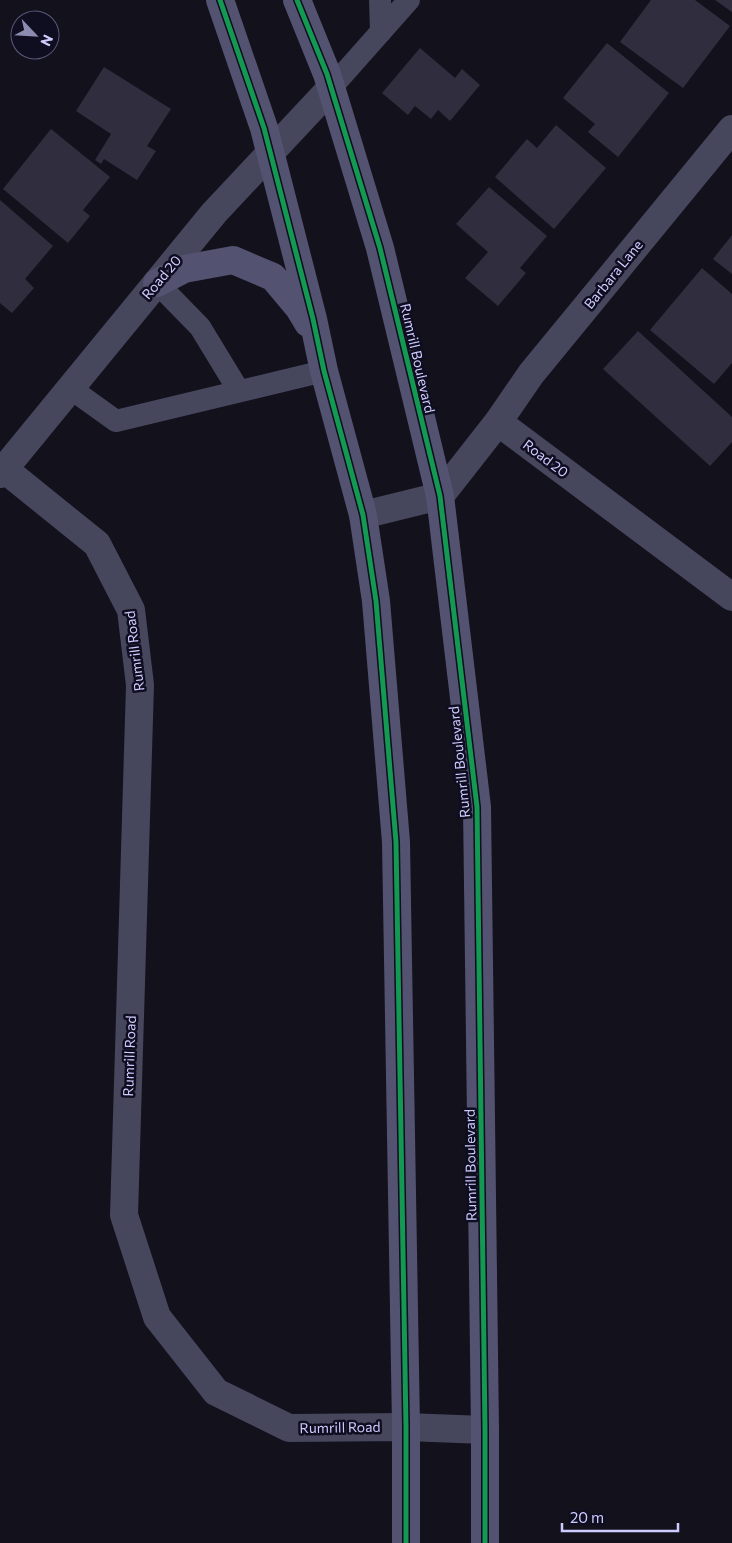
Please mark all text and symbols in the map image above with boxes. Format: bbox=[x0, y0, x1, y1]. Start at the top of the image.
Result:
north arrow bbox=[10, 10, 60, 60]
text: N bbox=[37, 32, 57, 49]
street label: Barbara Lane bbox=[580, 236, 646, 312]
street label: Road 20 bbox=[138, 252, 184, 302]
street label: Rumrill Boulevard bbox=[397, 301, 439, 415]
street label: Road 20 bbox=[520, 435, 572, 481]
street label: Rumrill Road bbox=[121, 610, 147, 692]
street label: Rumrill Boulevard bbox=[445, 705, 473, 819]
street label: Rumrill Road bbox=[119, 1015, 139, 1097]
street label: Rumrill Boulevard bbox=[461, 1109, 479, 1221]
street label: Rumrill Road bbox=[299, 1418, 381, 1436]
scale bar bbox=[562, 1500, 678, 1532]
text: 20 m bbox=[570, 1508, 604, 1526]

